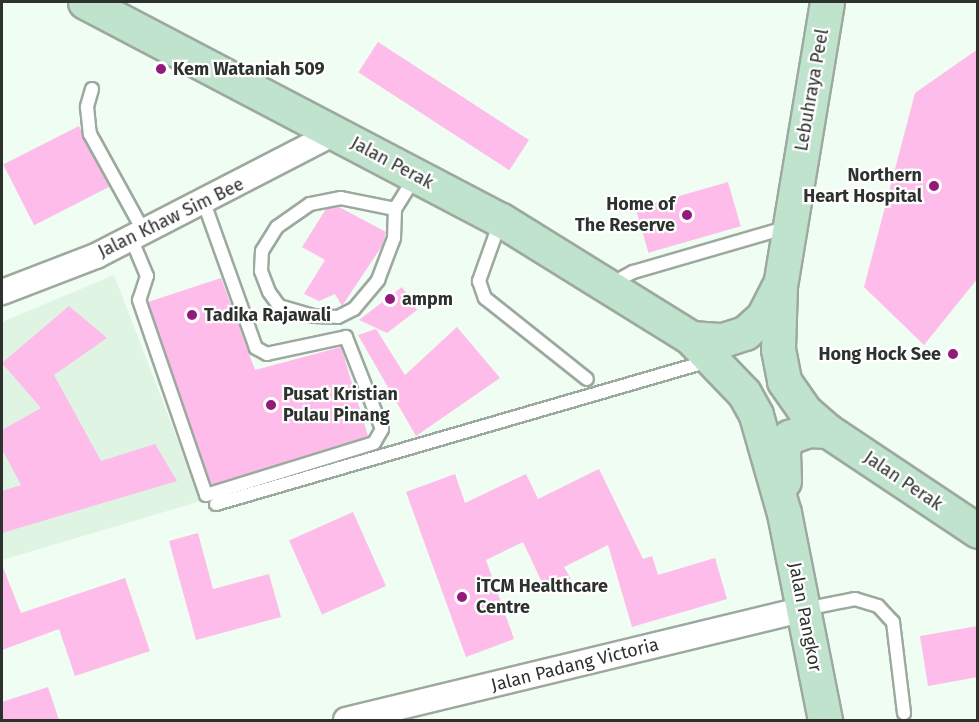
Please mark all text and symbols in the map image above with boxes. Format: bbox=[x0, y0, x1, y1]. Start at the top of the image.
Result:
street label: Lebuhraya Peel bbox=[791, 27, 833, 153]
place label: Kem Wataniah 509 bbox=[173, 58, 325, 80]
marker: Kem Wataniah 509 bbox=[154, 62, 168, 76]
street label: Jalan Perak bbox=[347, 132, 437, 194]
place label: Northern Heart Hospital bbox=[803, 165, 922, 207]
street label: Jalan Khaw Sim Bee bbox=[95, 173, 247, 263]
marker: Northern Heart Hospital bbox=[927, 179, 941, 193]
place label: Home of The Reserve bbox=[575, 194, 675, 236]
marker: Home of The Reserve bbox=[680, 208, 694, 222]
place label: ampm bbox=[402, 288, 453, 310]
marker: ampm bbox=[383, 292, 397, 306]
place label: Tadika Rajawali bbox=[204, 304, 331, 326]
marker: Tadika Rajawali bbox=[185, 308, 199, 322]
place label: Hong Hock See bbox=[818, 343, 941, 365]
marker: Hong Hock See bbox=[946, 347, 960, 361]
place label: Pusat Kristian Pulau Pinang bbox=[283, 384, 398, 426]
marker: Pusat Kristian Pulau Pinang bbox=[264, 398, 278, 412]
street label: Jalan Perak bbox=[859, 447, 947, 515]
street label: Jalan Pangkor bbox=[784, 560, 826, 674]
place label: iTCM Healthcare Centre bbox=[476, 576, 608, 618]
marker: iTCM Healthcare Centre bbox=[453, 588, 471, 606]
street label: Jalan Padang Victoria bbox=[489, 634, 661, 696]

